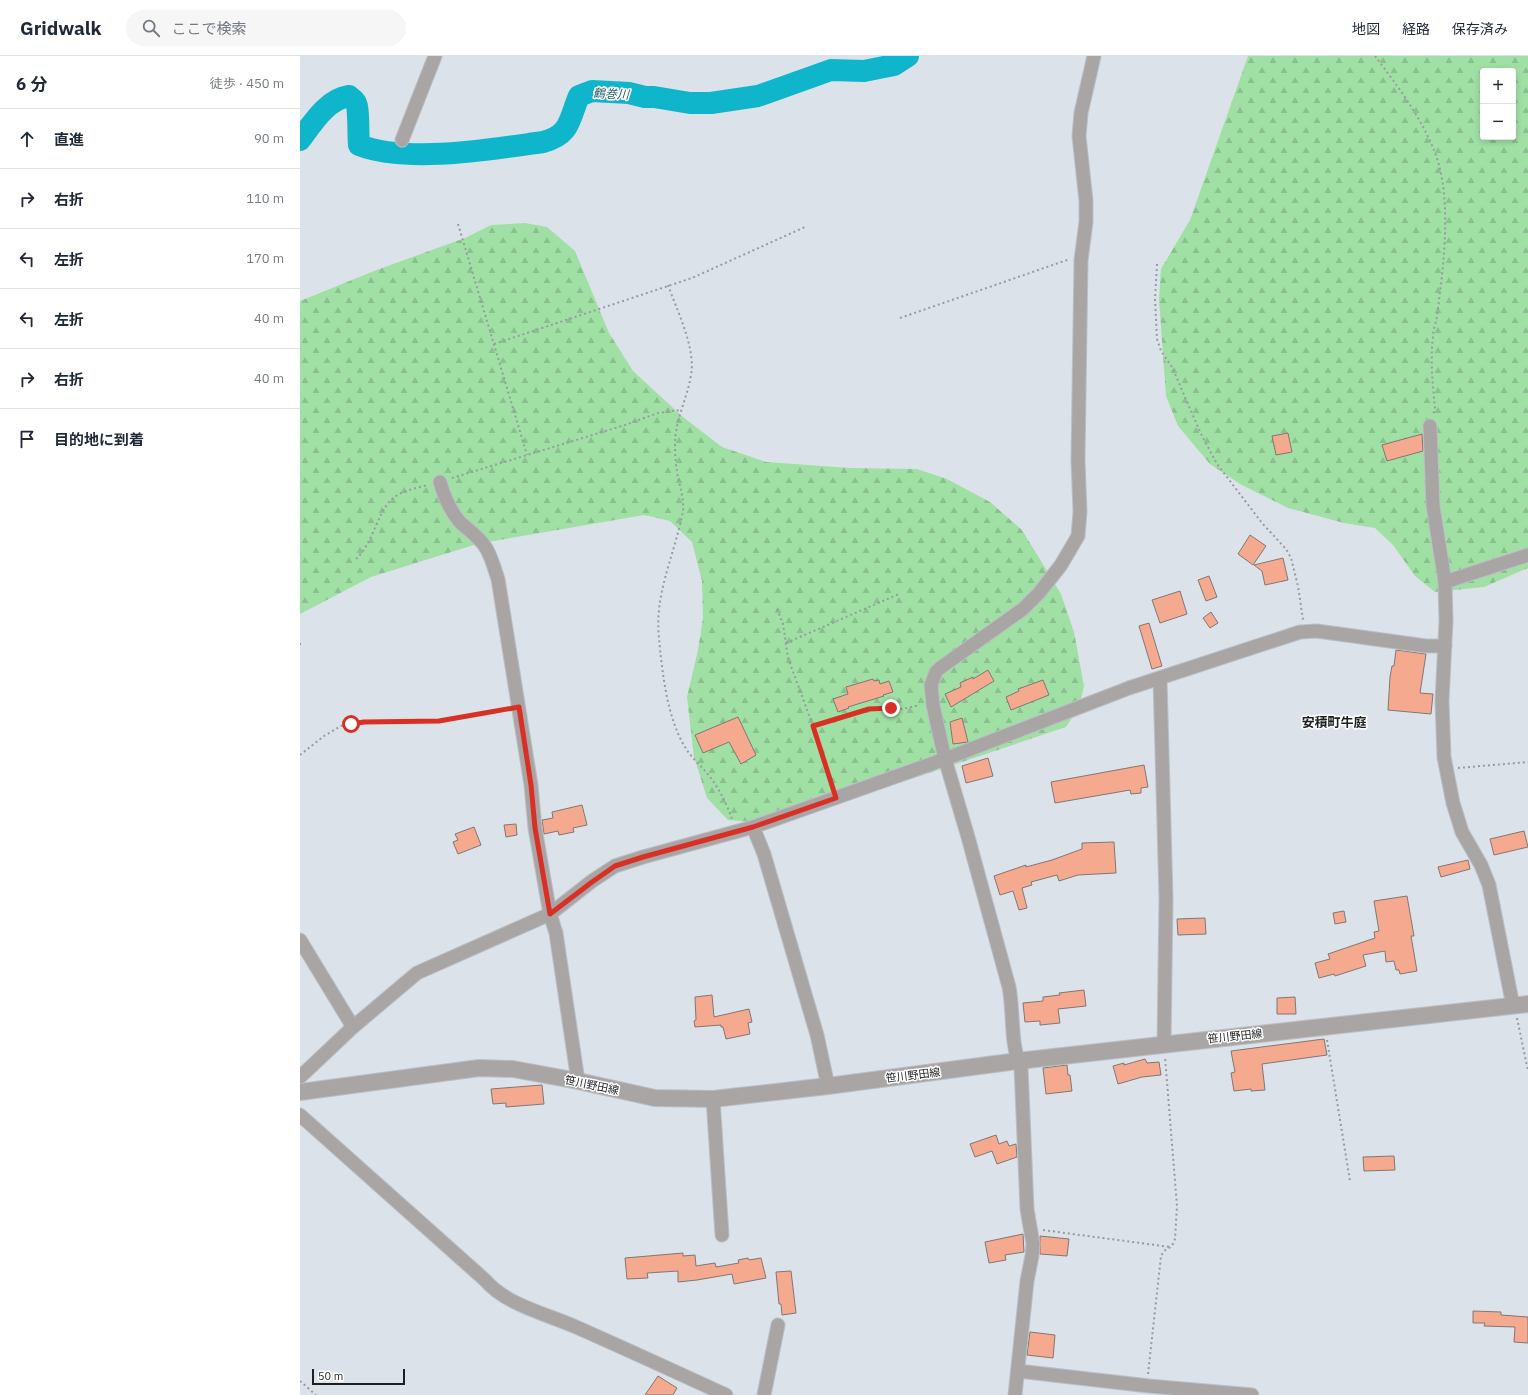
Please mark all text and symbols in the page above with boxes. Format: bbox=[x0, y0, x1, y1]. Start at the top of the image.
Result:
search box bbox=[126, 10, 406, 46]
text: Gridwalk bbox=[20, 16, 102, 40]
icon: search bbox=[140, 17, 162, 39]
text: ここで検索 bbox=[172, 19, 247, 38]
text: 地図 bbox=[1352, 20, 1380, 38]
text: 経路 bbox=[1402, 20, 1430, 38]
text: 保存済み bbox=[1452, 20, 1508, 38]
map controls bbox=[1480, 68, 1516, 140]
button: + bbox=[1480, 68, 1516, 104]
text: 6 分 bbox=[16, 73, 47, 95]
text: 徒歩 · 450 m bbox=[210, 75, 284, 92]
water label: 鶴巻川 bbox=[593, 85, 631, 102]
button: − bbox=[1480, 104, 1516, 140]
icon: ahead bbox=[16, 128, 38, 150]
text: 直進 bbox=[54, 130, 84, 149]
text: 90 m bbox=[254, 130, 284, 147]
icon: right bbox=[16, 188, 38, 210]
text: 右折 bbox=[54, 190, 84, 209]
text: 110 m bbox=[246, 190, 284, 207]
icon: left bbox=[16, 248, 38, 270]
text: 左折 bbox=[54, 250, 84, 269]
text: 170 m bbox=[246, 250, 284, 267]
icon: left bbox=[16, 308, 38, 330]
text: 左折 bbox=[54, 310, 84, 329]
text: 40 m bbox=[254, 310, 284, 327]
icon: right bbox=[16, 368, 38, 390]
text: 右折 bbox=[54, 370, 84, 389]
text: 40 m bbox=[254, 370, 284, 387]
icon: arrive bbox=[16, 428, 38, 450]
text: 目的地に到着 bbox=[54, 430, 144, 449]
route end bbox=[882, 699, 900, 717]
district label: 安積町牛庭 bbox=[1301, 714, 1367, 731]
route start bbox=[342, 715, 360, 733]
street label: 笹川野田線 bbox=[1207, 1026, 1263, 1046]
street label: 笹川野田線 bbox=[885, 1065, 941, 1085]
street label: 笹川野田線 bbox=[564, 1072, 620, 1098]
scale bar bbox=[312, 1367, 405, 1386]
text: 50 m bbox=[318, 1369, 343, 1383]

